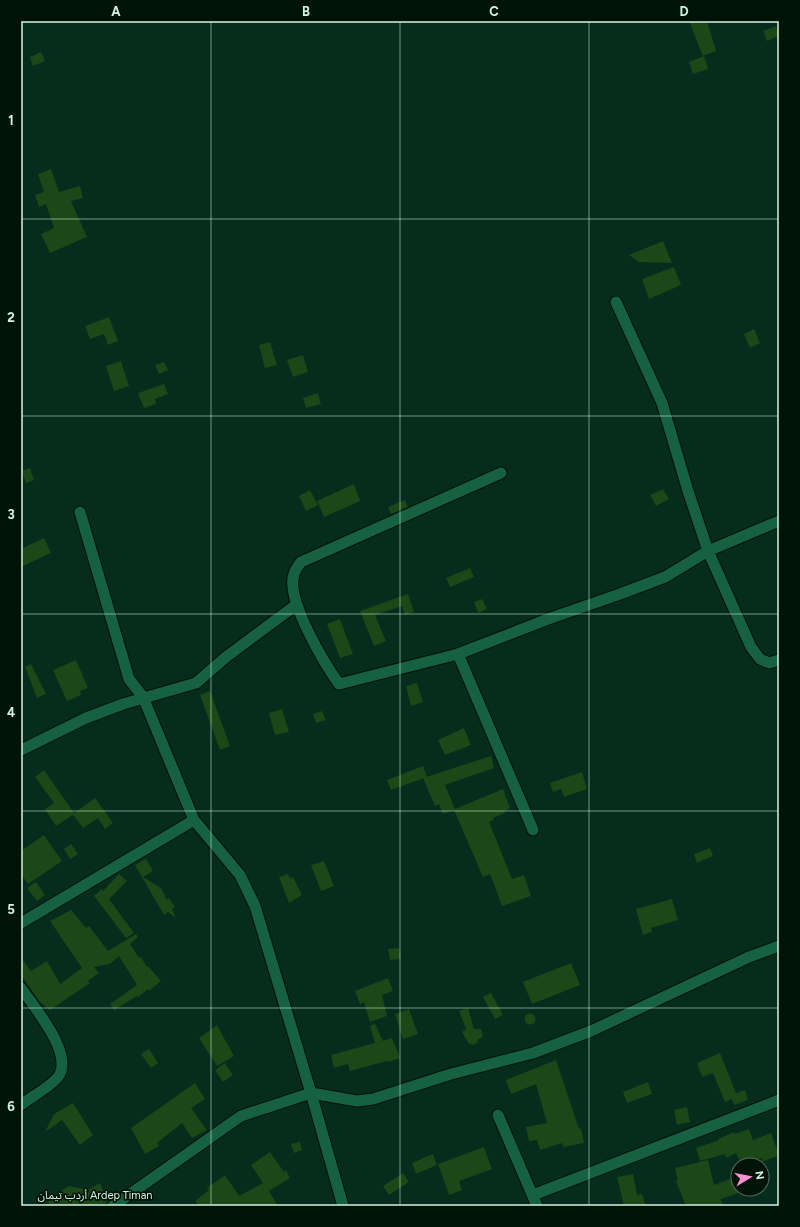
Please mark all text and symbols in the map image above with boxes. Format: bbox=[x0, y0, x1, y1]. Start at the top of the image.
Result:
text: A bbox=[111, 4, 121, 19]
text: B bbox=[302, 4, 310, 19]
text: C bbox=[489, 4, 499, 19]
text: D bbox=[679, 4, 689, 19]
text: 1 bbox=[8, 113, 14, 128]
text: 2 bbox=[7, 310, 15, 325]
text: 3 bbox=[7, 507, 15, 522]
text: 4 bbox=[7, 705, 15, 720]
text: 5 bbox=[7, 902, 15, 917]
text: 6 bbox=[7, 1099, 15, 1114]
north arrow bbox=[730, 1157, 770, 1197]
text: N bbox=[752, 1170, 766, 1181]
district label: أردب تيمان Ardep Timan bbox=[38, 1189, 152, 1202]

